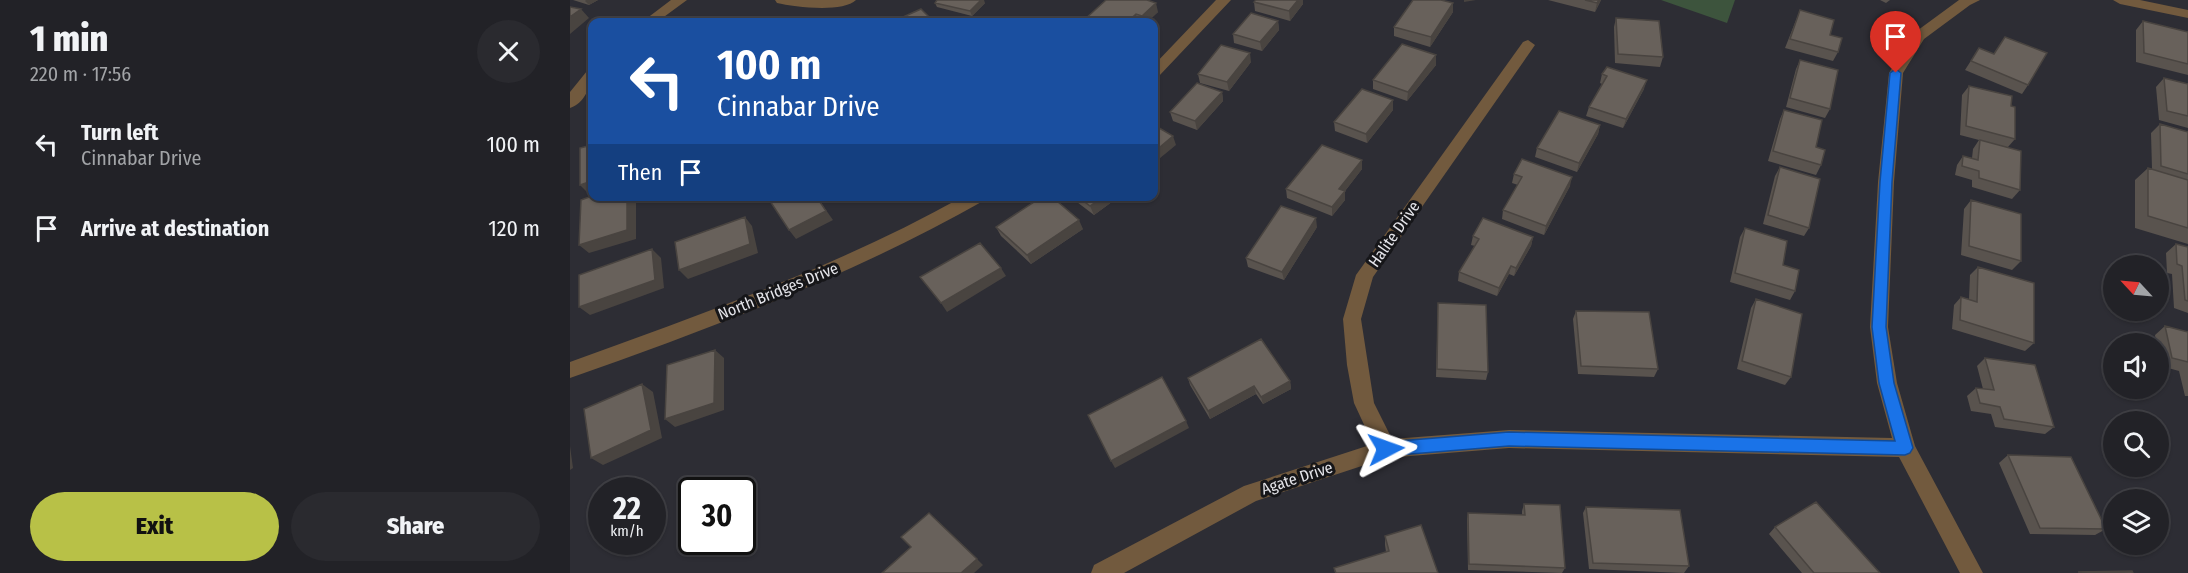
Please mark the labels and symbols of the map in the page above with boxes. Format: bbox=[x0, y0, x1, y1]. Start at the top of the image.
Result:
pin bbox=[1870, 11, 1921, 73]
street label: Halite Drive bbox=[1364, 197, 1424, 271]
north arrow bbox=[2103, 255, 2169, 321]
street label: North Bridges Drive bbox=[715, 258, 841, 324]
position arrow bbox=[1354, 417, 1418, 481]
street label: Agate Drive bbox=[1259, 458, 1335, 498]
speed limit sign: 30 bbox=[678, 477, 756, 555]

